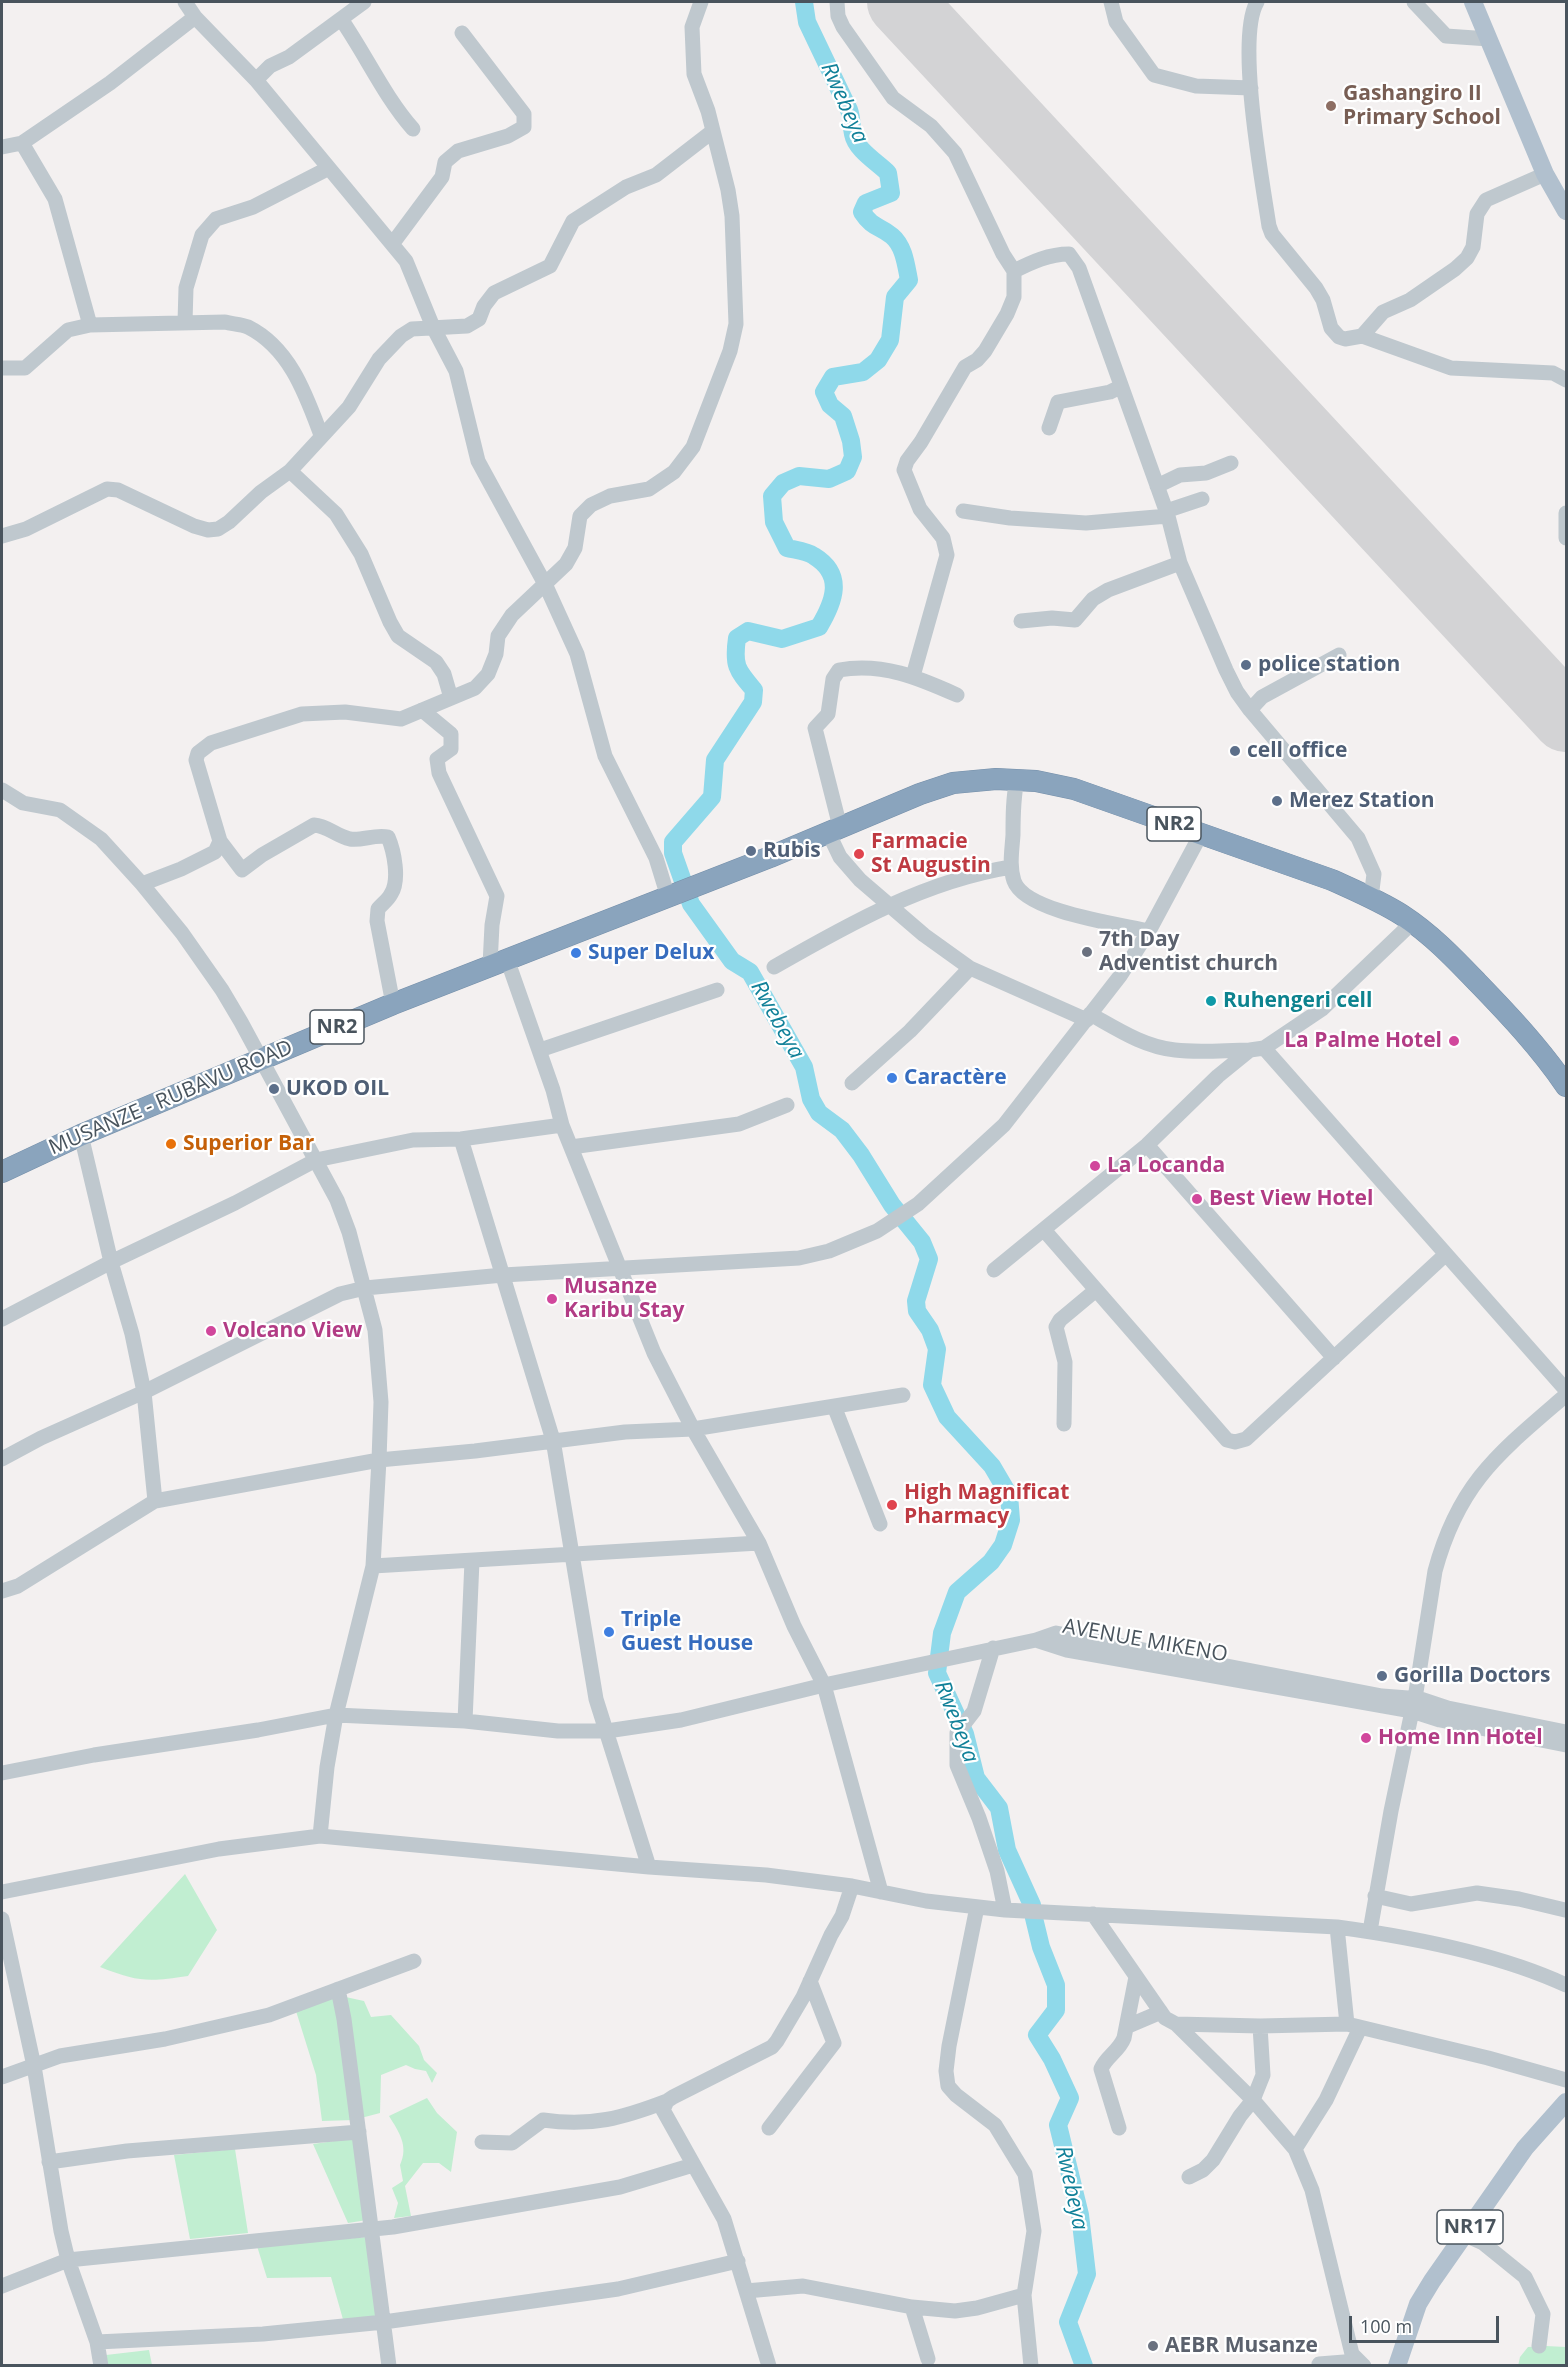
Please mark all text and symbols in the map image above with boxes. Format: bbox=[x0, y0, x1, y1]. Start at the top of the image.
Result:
water label: Rwebeya bbox=[815, 59, 873, 147]
place label: Gashangiro II Primary School bbox=[1343, 81, 1501, 131]
marker: Gashangiro II Primary School bbox=[1324, 99, 1338, 113]
place label: police station bbox=[1258, 652, 1400, 678]
marker: police station bbox=[1239, 658, 1253, 672]
place label: cell office bbox=[1247, 738, 1347, 764]
marker: cell office bbox=[1228, 744, 1242, 758]
place label: Merez Station bbox=[1289, 788, 1435, 814]
marker: Merez Station bbox=[1270, 794, 1284, 808]
road number: NR2 bbox=[1147, 807, 1201, 841]
place label: Farmacie St Augustin bbox=[871, 829, 991, 879]
place label: Rubis bbox=[763, 838, 821, 864]
marker: Rubis bbox=[744, 844, 758, 858]
marker: Farmacie St Augustin bbox=[852, 847, 866, 861]
place label: 7th Day Adventist church bbox=[1099, 927, 1278, 977]
place label: Super Delux bbox=[588, 940, 714, 966]
marker: 7th Day Adventist church bbox=[1080, 945, 1094, 959]
marker: Super Delux bbox=[569, 946, 583, 960]
water label: Rwebeya bbox=[745, 976, 809, 1064]
place label: Ruhengeri cell bbox=[1223, 988, 1372, 1014]
marker: Ruhengeri cell bbox=[1204, 994, 1218, 1008]
road number: NR2 bbox=[310, 1010, 364, 1044]
place label: La Palme Hotel bbox=[1284, 1028, 1442, 1054]
marker: La Palme Hotel bbox=[1447, 1034, 1461, 1048]
street label: MUSANZE - RUBAVU ROAD bbox=[45, 1035, 297, 1161]
place label: Caractère bbox=[904, 1065, 1007, 1091]
marker: Caractère bbox=[885, 1071, 899, 1085]
place label: UKOD OIL bbox=[286, 1076, 389, 1102]
marker: UKOD OIL bbox=[267, 1082, 281, 1096]
place label: Superior Bar bbox=[183, 1131, 314, 1157]
marker: Superior Bar bbox=[164, 1137, 178, 1151]
place label: La Locanda bbox=[1107, 1153, 1225, 1179]
marker: La Locanda bbox=[1088, 1159, 1102, 1173]
place label: Best View Hotel bbox=[1209, 1186, 1373, 1212]
marker: Best View Hotel bbox=[1190, 1192, 1204, 1206]
place label: Musanze Karibu Stay bbox=[564, 1274, 684, 1324]
marker: Musanze Karibu Stay bbox=[545, 1292, 559, 1306]
place label: Volcano View bbox=[223, 1318, 362, 1344]
marker: Volcano View bbox=[204, 1324, 218, 1338]
place label: High Magnificat Pharmacy bbox=[904, 1480, 1069, 1530]
marker: High Magnificat Pharmacy bbox=[885, 1498, 899, 1512]
place label: Triple Guest House bbox=[621, 1607, 753, 1657]
street label: AVENUE MIKENO bbox=[1061, 1614, 1229, 1668]
marker: Triple Guest House bbox=[602, 1625, 616, 1639]
place label: Gorilla Doctors bbox=[1394, 1663, 1551, 1689]
marker: Gorilla Doctors bbox=[1375, 1669, 1389, 1683]
water label: Rwebeya bbox=[928, 1677, 984, 1767]
place label: Home Inn Hotel bbox=[1378, 1725, 1543, 1751]
marker: Home Inn Hotel bbox=[1359, 1731, 1373, 1745]
water label: Rwebeya bbox=[1049, 2143, 1093, 2233]
road number: NR17 bbox=[1437, 2210, 1503, 2244]
scale bar bbox=[1352, 2304, 1502, 2342]
text: 100 m bbox=[1360, 2314, 1412, 2338]
place label: AEBR Musanze bbox=[1165, 2333, 1318, 2359]
marker: AEBR Musanze bbox=[1146, 2339, 1160, 2353]

